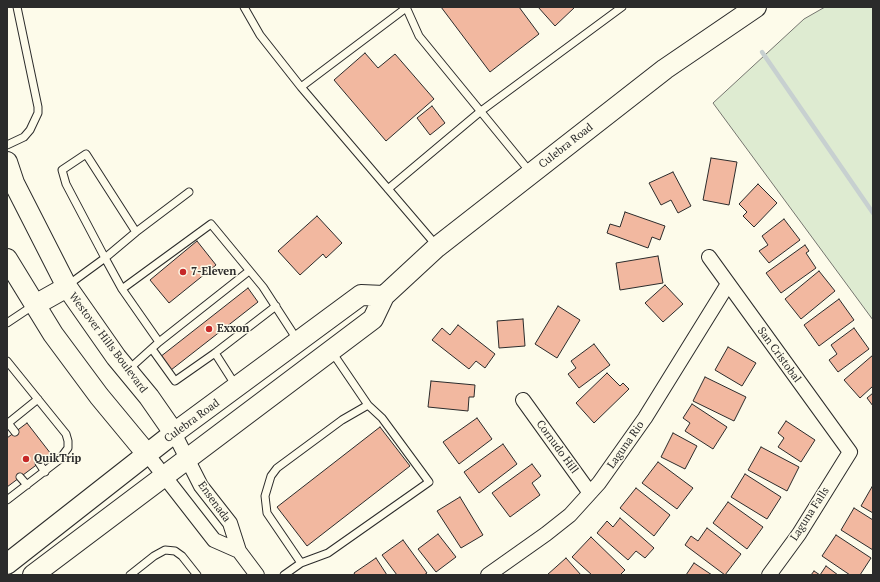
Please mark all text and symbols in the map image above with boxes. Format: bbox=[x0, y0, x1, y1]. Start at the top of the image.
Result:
street label: Culebra Road bbox=[536, 121, 596, 171]
place label: 7-Eleven bbox=[191, 265, 236, 279]
marker: 7-Eleven bbox=[178, 267, 188, 277]
street label: Westover Hills Boulevard bbox=[66, 290, 150, 396]
place label: Exxon bbox=[217, 322, 249, 336]
marker: Exxon bbox=[204, 324, 214, 334]
street label: San Cristobal bbox=[755, 325, 803, 385]
street label: Culebra Road bbox=[162, 396, 222, 446]
street label: Cornudo Hill bbox=[533, 418, 581, 476]
street label: Laguna Rio bbox=[605, 419, 647, 471]
place label: QuikTrip bbox=[34, 452, 81, 466]
marker: QuikTrip bbox=[21, 454, 31, 464]
street label: Ensenada bbox=[195, 479, 233, 525]
street label: Laguna Falls bbox=[788, 485, 832, 543]

